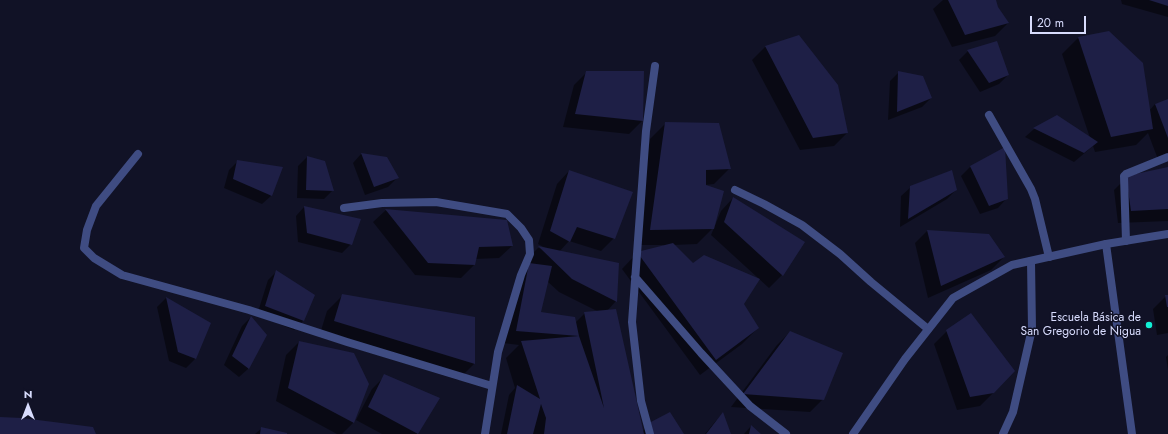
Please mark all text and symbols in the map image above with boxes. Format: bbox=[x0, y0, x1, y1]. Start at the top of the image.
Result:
scale bar bbox=[1032, 8, 1088, 34]
text: 20 m bbox=[1037, 14, 1064, 32]
place label: Escuela Básica de San Gregorio de Nigua bbox=[1021, 311, 1141, 339]
marker: Escuela Básica de San Gregorio de Nigua bbox=[1144, 320, 1154, 330]
north arrow bbox=[8, 386, 48, 426]
text: N bbox=[24, 386, 32, 402]

